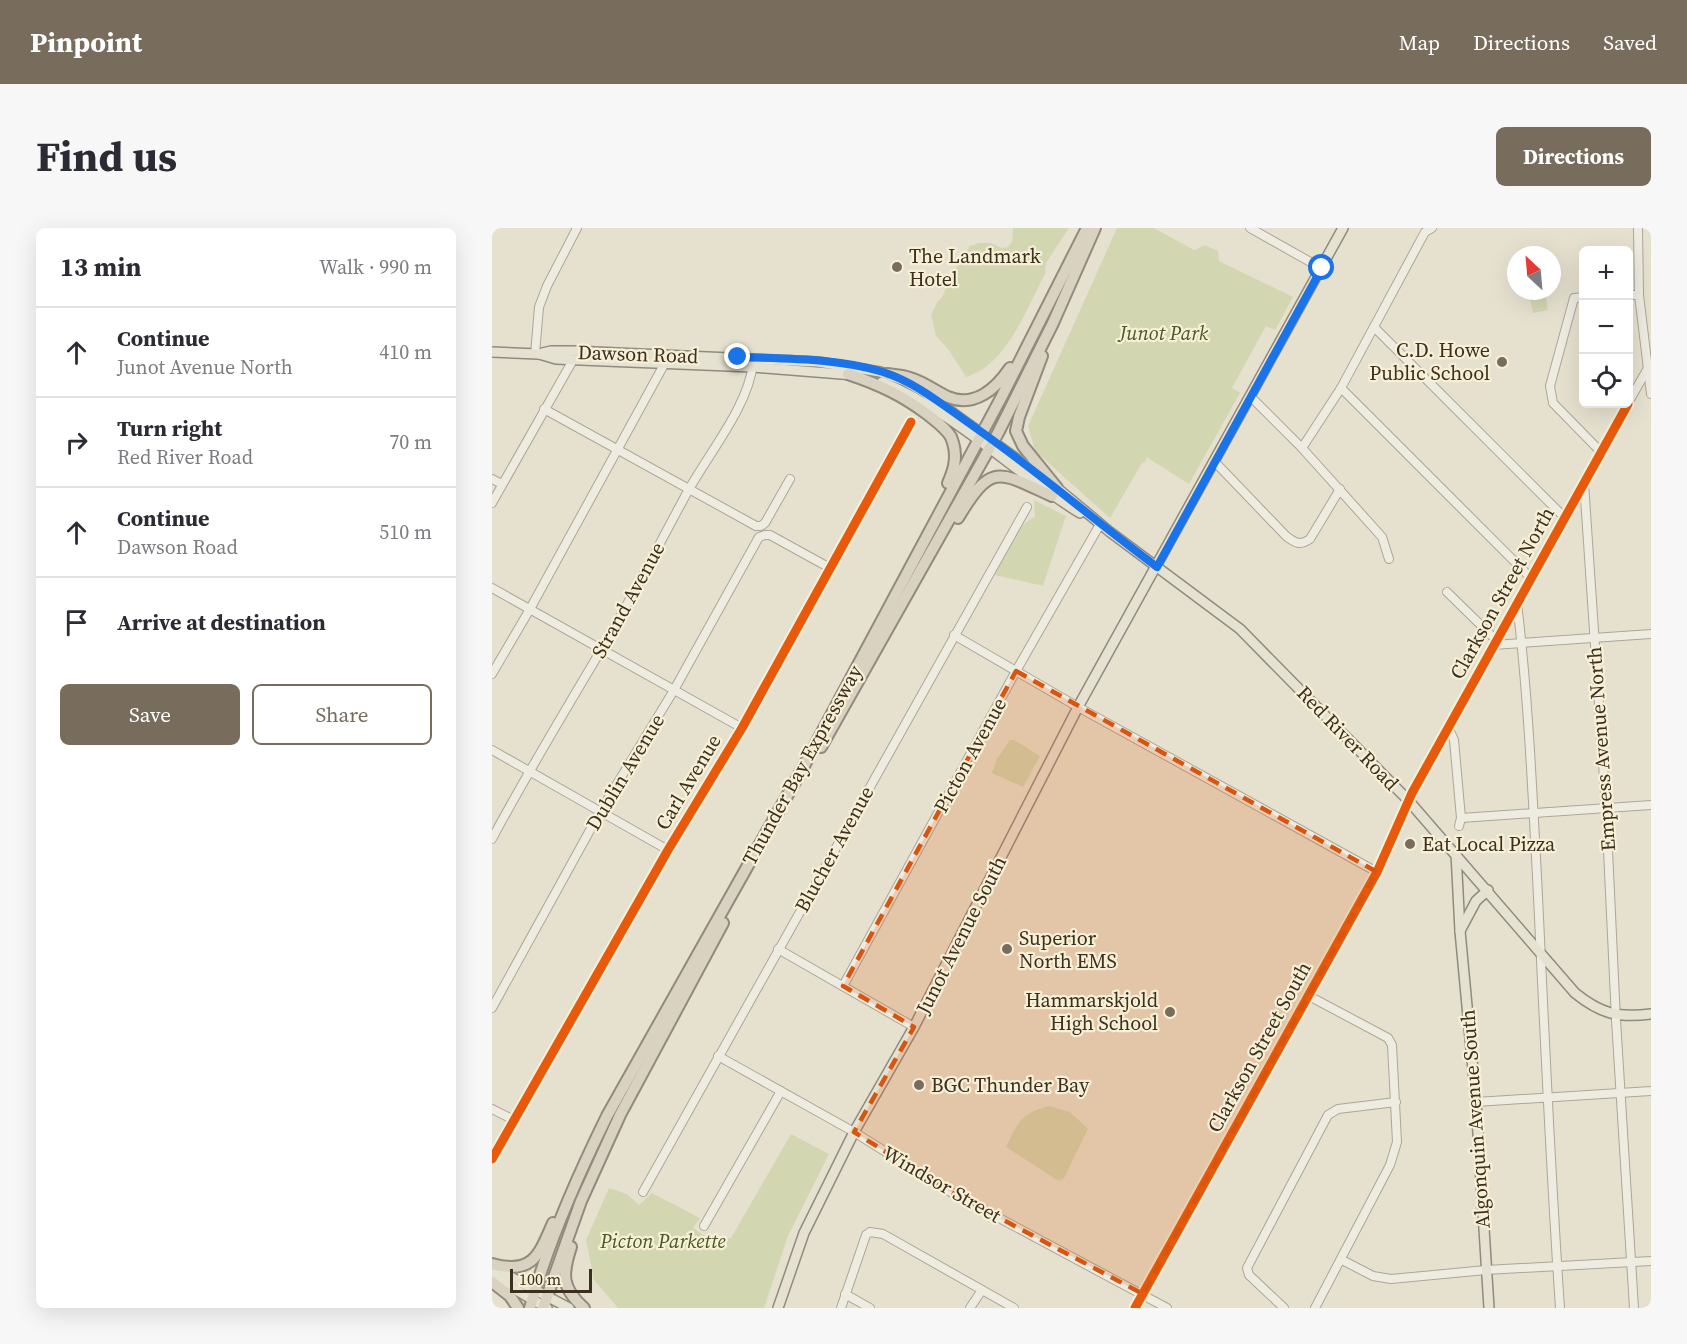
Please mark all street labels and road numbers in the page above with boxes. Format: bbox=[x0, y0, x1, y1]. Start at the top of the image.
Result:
street label: Dawson Road bbox=[577, 338, 700, 370]
street label: Clarkson Street North bbox=[1443, 502, 1561, 684]
street label: Strand Avenue bbox=[585, 537, 671, 663]
street label: Empress Avenue North bbox=[1580, 646, 1622, 852]
street label: Thunder Bay Expressway bbox=[735, 659, 869, 870]
street label: Red River Road bbox=[1291, 679, 1406, 797]
street label: Picton Avenue bbox=[927, 692, 1013, 818]
street label: Dublin Avenue bbox=[579, 708, 671, 836]
street label: Carl Avenue bbox=[648, 729, 728, 835]
street label: Blucher Avenue bbox=[788, 781, 880, 917]
street label: Junot Avenue South bbox=[909, 851, 1013, 1020]
street label: Clarkson Street South bbox=[1200, 956, 1318, 1138]
street label: Algonquin Avenue South bbox=[1453, 1009, 1497, 1229]
street label: Windsor Street bbox=[878, 1139, 1007, 1230]

